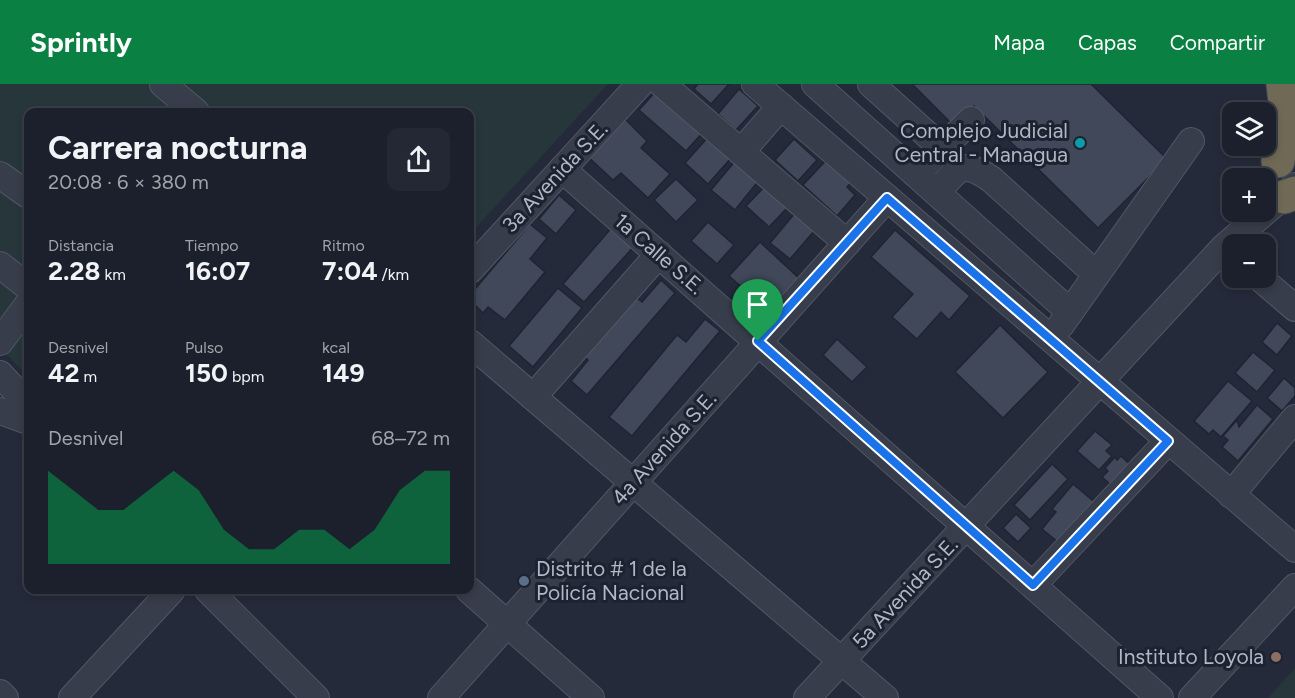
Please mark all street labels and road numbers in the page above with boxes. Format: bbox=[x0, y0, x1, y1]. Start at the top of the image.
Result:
street label: 3a Avenida S.E. bbox=[497, 116, 612, 237]
street label: 1a Calle S.E. bbox=[609, 208, 709, 299]
street label: 4a Avenida S.E. bbox=[606, 386, 721, 510]
street label: 5a Avenida S.E. bbox=[847, 532, 963, 653]

